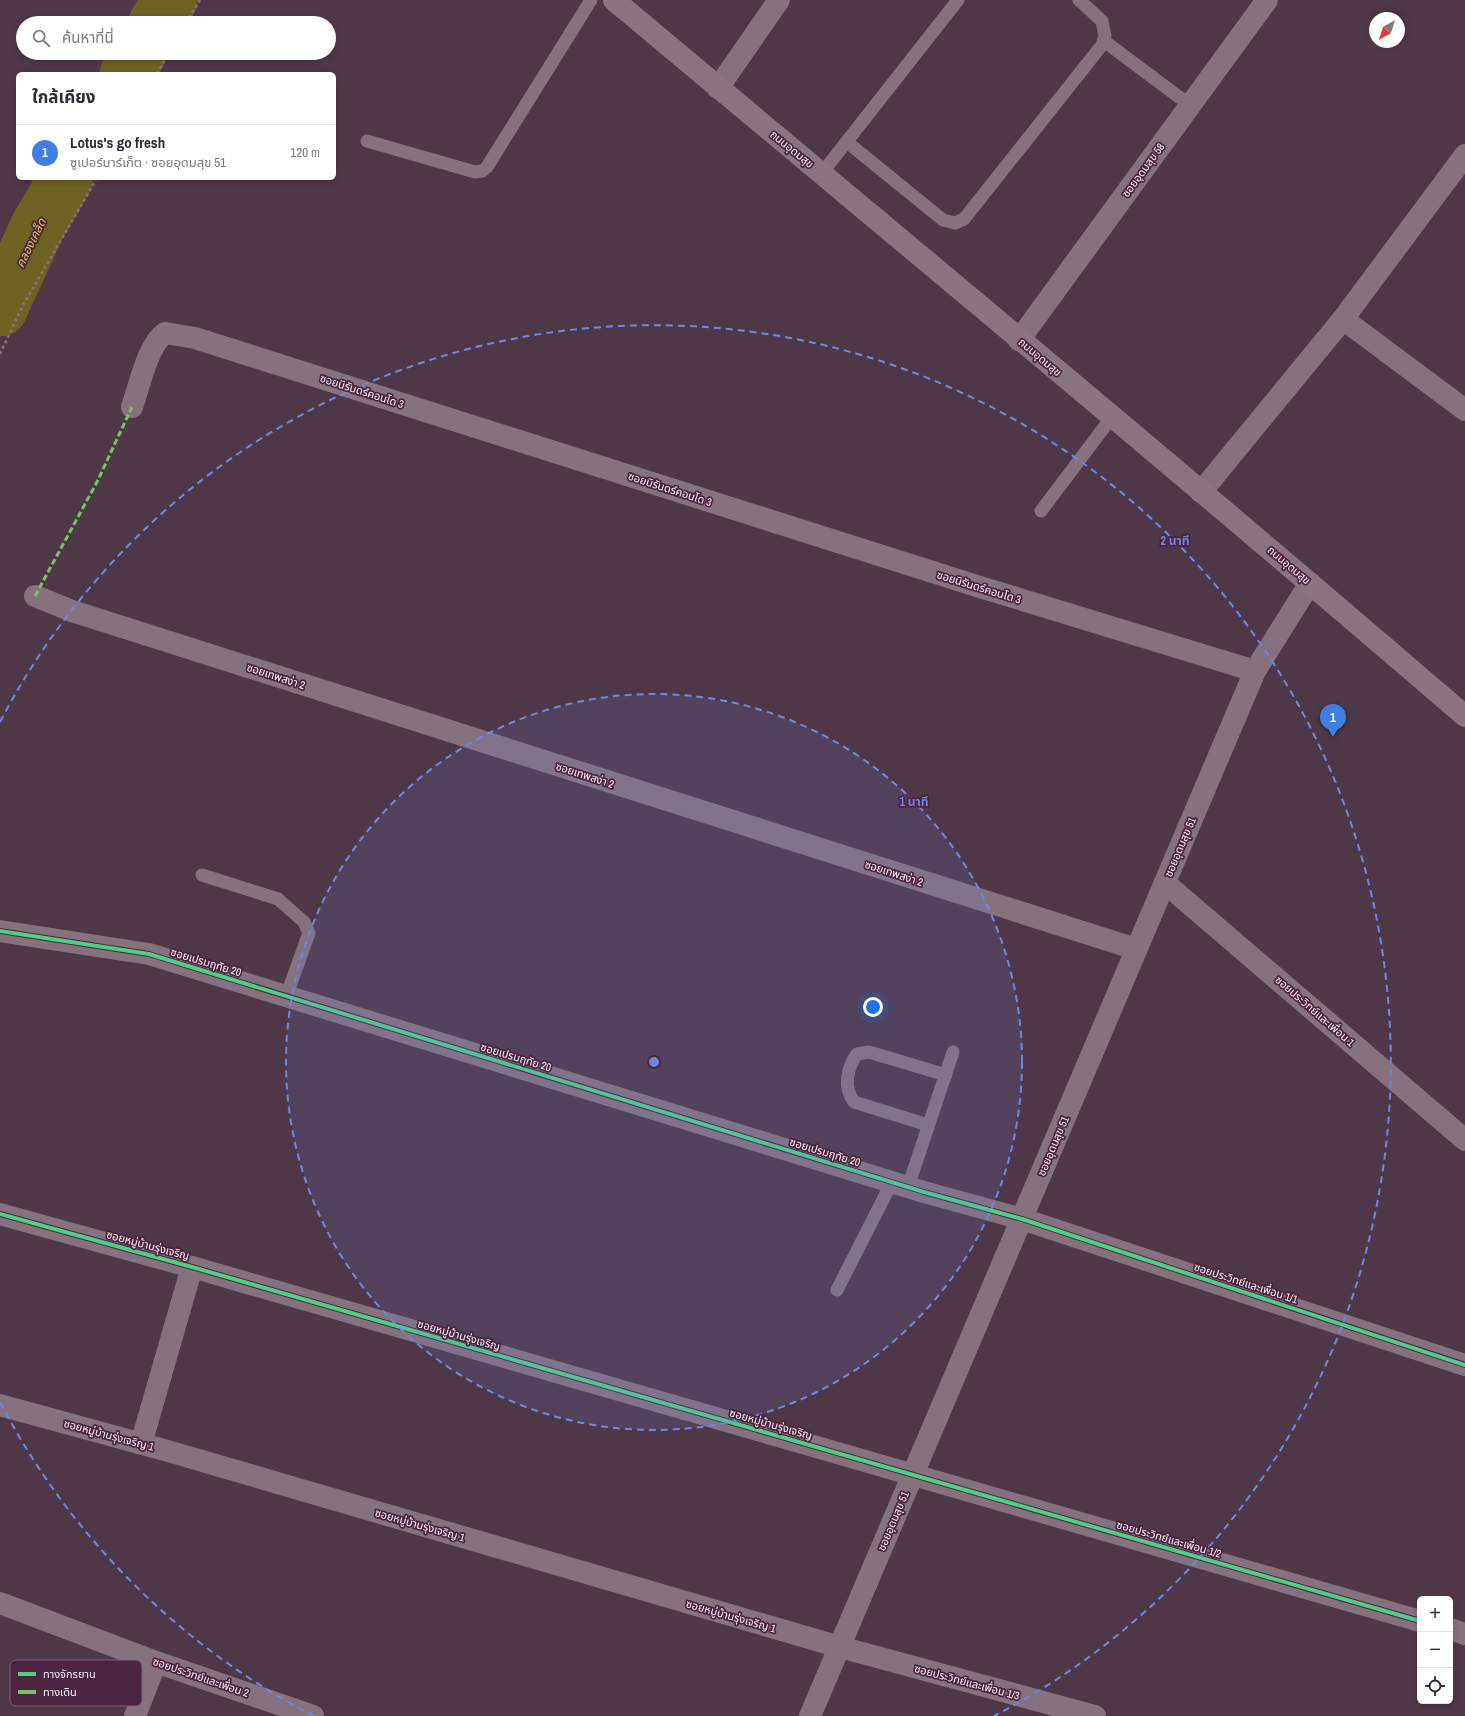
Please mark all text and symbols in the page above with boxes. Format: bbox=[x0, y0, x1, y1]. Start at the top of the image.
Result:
north arrow bbox=[1369, 12, 1405, 48]
search box bbox=[16, 16, 336, 60]
icon: search bbox=[30, 27, 52, 49]
text: ค้นหาที่นี่ bbox=[62, 27, 114, 48]
text: ใกล้เคียง bbox=[32, 85, 95, 108]
street label: ถนนอุดมสุข bbox=[767, 127, 817, 171]
text: Lotus's go fresh bbox=[70, 132, 165, 153]
street label: ซอยอุดมสุข 58 bbox=[1119, 140, 1167, 200]
text: 1 bbox=[42, 144, 48, 161]
text: 120 m bbox=[290, 144, 320, 161]
text: ซูเปอร์มาร์เก็ต · ซอยอุดมสุข 51 bbox=[70, 154, 226, 171]
water label: คลองเคล็ด bbox=[12, 215, 50, 270]
street label: ถนนอุดมสุข bbox=[1015, 335, 1065, 379]
street label: ซอยนิรันดร์คอนโด 3 bbox=[318, 371, 406, 411]
street label: ซอยนิรันดร์คอนโด 3 bbox=[626, 469, 714, 509]
text: 2 นาที bbox=[1161, 533, 1189, 549]
street label: ถนนอุดมสุข bbox=[1264, 543, 1314, 587]
street label: ซอยนิรันดร์คอนโด 3 bbox=[935, 568, 1023, 606]
street label: ซอยเทพสง่า 2 bbox=[245, 660, 307, 692]
pin: 1 bbox=[1320, 704, 1346, 737]
street label: ซอยเทพสง่า 2 bbox=[554, 759, 616, 791]
text: 1 นาที bbox=[900, 794, 928, 810]
street label: ซอยอุดมสุข 51 bbox=[1161, 815, 1199, 879]
street label: ซอยเทพสง่า 2 bbox=[863, 857, 925, 889]
street label: ซอยเปรมฤทัย 20 bbox=[169, 945, 243, 979]
street label: ซอยประวิทย์และเพื่อน 1 bbox=[1272, 972, 1358, 1049]
your location bbox=[863, 997, 883, 1017]
street label: ซอยเปรมฤทัย 20 bbox=[479, 1040, 553, 1074]
centre of rings bbox=[647, 1055, 661, 1069]
street label: ซอยอุดมสุข 51 bbox=[1034, 1114, 1072, 1178]
street label: ซอยเปรมฤทัย 20 bbox=[788, 1135, 862, 1169]
street label: ซอยหมู่บ้านรุ่งเจริญ bbox=[105, 1227, 191, 1263]
street label: ซอยประวิทย์และเพื่อน 1/1 bbox=[1192, 1259, 1300, 1306]
street label: ซอยหมู่บ้านรุ่งเจริญ bbox=[416, 1316, 502, 1354]
street label: ซอยหมู่บ้านรุ่งเจริญ bbox=[728, 1405, 814, 1443]
street label: ซอยหมู่บ้านรุ่งเจริญ 1 bbox=[62, 1416, 156, 1454]
street label: ซอยอุดมสุข 51 bbox=[874, 1489, 912, 1553]
street label: ซอยหมู่บ้านรุ่งเจริญ 1 bbox=[373, 1505, 467, 1545]
street label: ซอยประวิทย์และเพื่อน 1/2 bbox=[1115, 1516, 1223, 1561]
street label: ซอยหมู่บ้านรุ่งเจริญ 1 bbox=[684, 1596, 778, 1636]
map controls bbox=[1417, 1596, 1453, 1704]
button: + bbox=[1417, 1596, 1453, 1632]
button: − bbox=[1417, 1632, 1453, 1668]
street label: ซอยประวิทย์และเพื่อน 2 bbox=[151, 1653, 251, 1700]
legend bbox=[10, 1660, 142, 1706]
street label: ซอยประวิทย์และเพื่อน 1/3 bbox=[913, 1660, 1021, 1703]
text: ทางจักรยาน bbox=[43, 1667, 96, 1681]
button: locate bbox=[1417, 1668, 1453, 1704]
text: ทางเดิน bbox=[43, 1685, 77, 1699]

